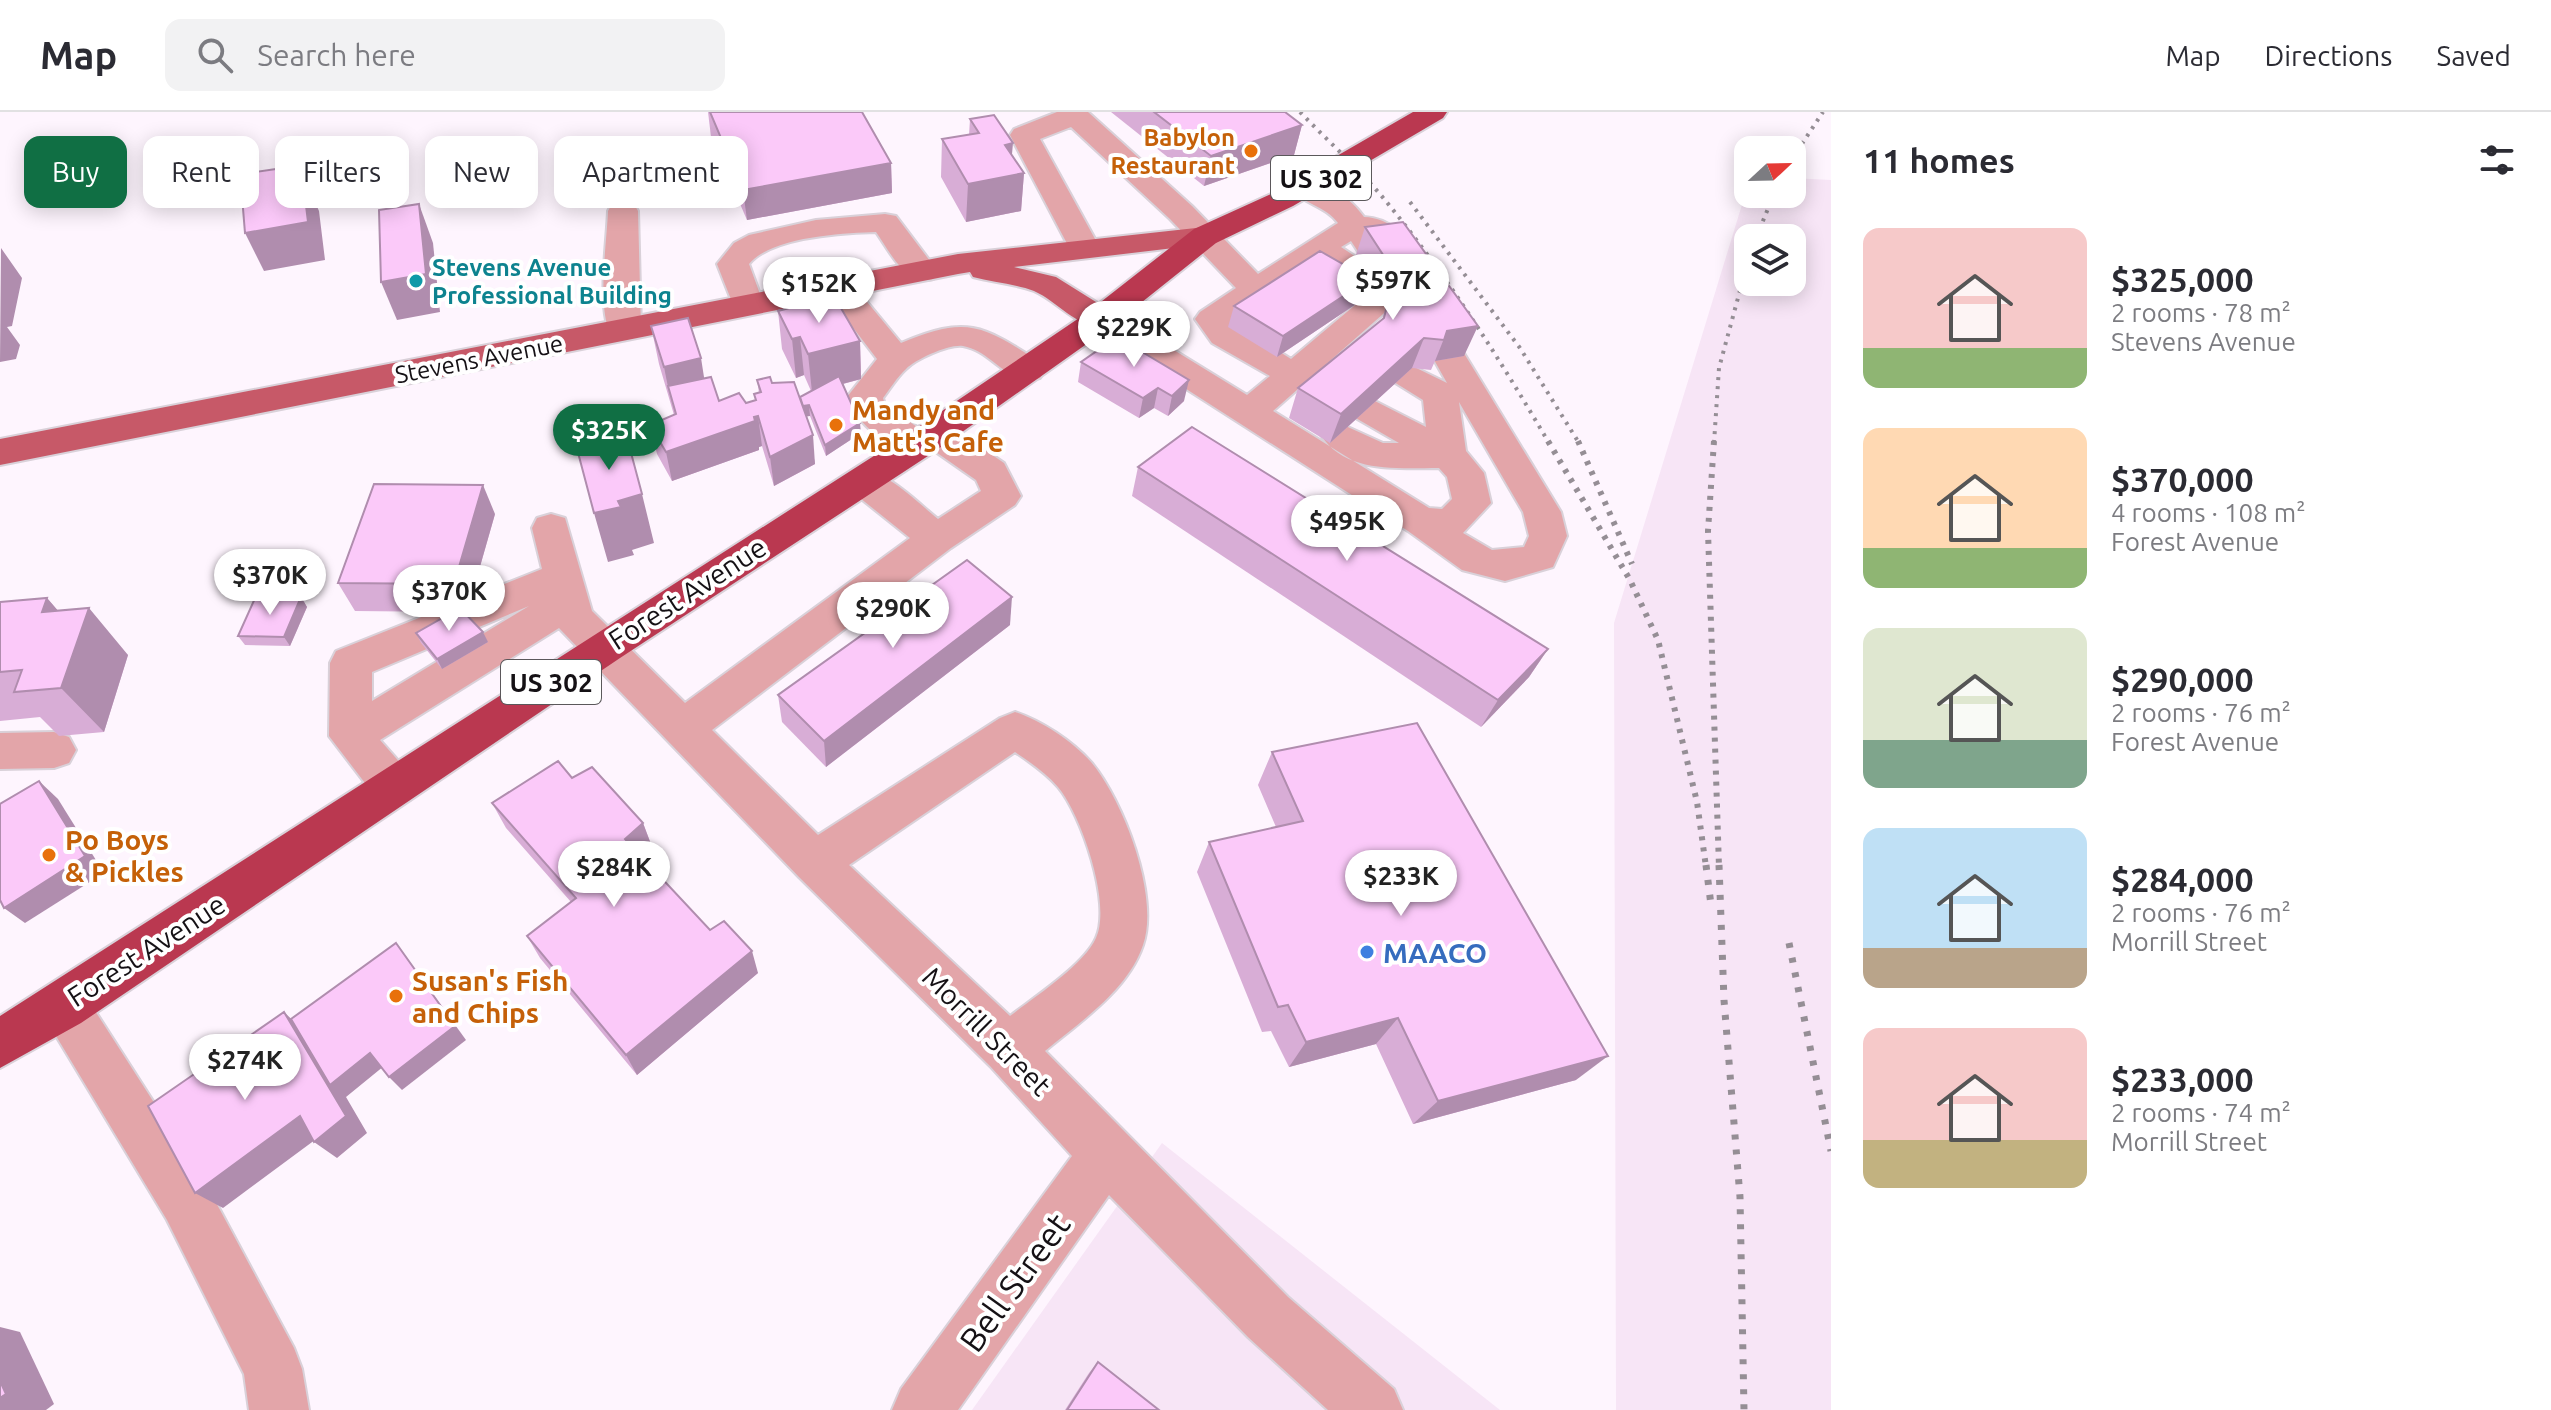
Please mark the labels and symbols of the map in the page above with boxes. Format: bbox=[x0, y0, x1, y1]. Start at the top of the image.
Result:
place label: Babylon Restaurant bbox=[1110, 124, 1235, 179]
north arrow bbox=[1734, 136, 1806, 208]
marker: Babylon Restaurant bbox=[1242, 142, 1260, 160]
road number: US 302 bbox=[1271, 156, 1371, 200]
place label: Stevens Avenue Professional Building bbox=[432, 254, 672, 309]
pin: $597K bbox=[1337, 254, 1449, 322]
pin: $152K bbox=[763, 257, 875, 325]
marker: Stevens Avenue Professional Building bbox=[407, 272, 425, 290]
pin: $229K bbox=[1078, 301, 1190, 369]
street label: Stevens Avenue bbox=[393, 329, 565, 389]
place label: Mandy and Matt's Cafe bbox=[852, 394, 1004, 457]
pin: $325K bbox=[553, 404, 665, 472]
marker: Mandy and Matt's Cafe bbox=[827, 416, 845, 434]
pin: $495K bbox=[1291, 495, 1403, 563]
street label: Forest Avenue bbox=[603, 531, 771, 655]
pin: $370K bbox=[214, 549, 326, 617]
pin: $370K bbox=[393, 565, 505, 633]
pin: $290K bbox=[837, 582, 949, 650]
road number: US 302 bbox=[501, 660, 601, 704]
place label: Po Boys & Pickles bbox=[65, 824, 184, 887]
pin: $284K bbox=[558, 841, 670, 909]
marker: Po Boys & Pickles bbox=[40, 846, 58, 864]
pin: $233K bbox=[1345, 850, 1457, 918]
street label: Forest Avenue bbox=[62, 888, 230, 1012]
place label: MAACO bbox=[1383, 937, 1487, 968]
marker: MAACO bbox=[1358, 943, 1376, 961]
street label: Morrill Street bbox=[917, 961, 1057, 1101]
place label: Susan's Fish and Chips bbox=[412, 965, 568, 1028]
marker: Susan's Fish and Chips bbox=[387, 987, 405, 1005]
pin: $274K bbox=[189, 1034, 301, 1102]
street label: Bell Street bbox=[951, 1206, 1077, 1358]

